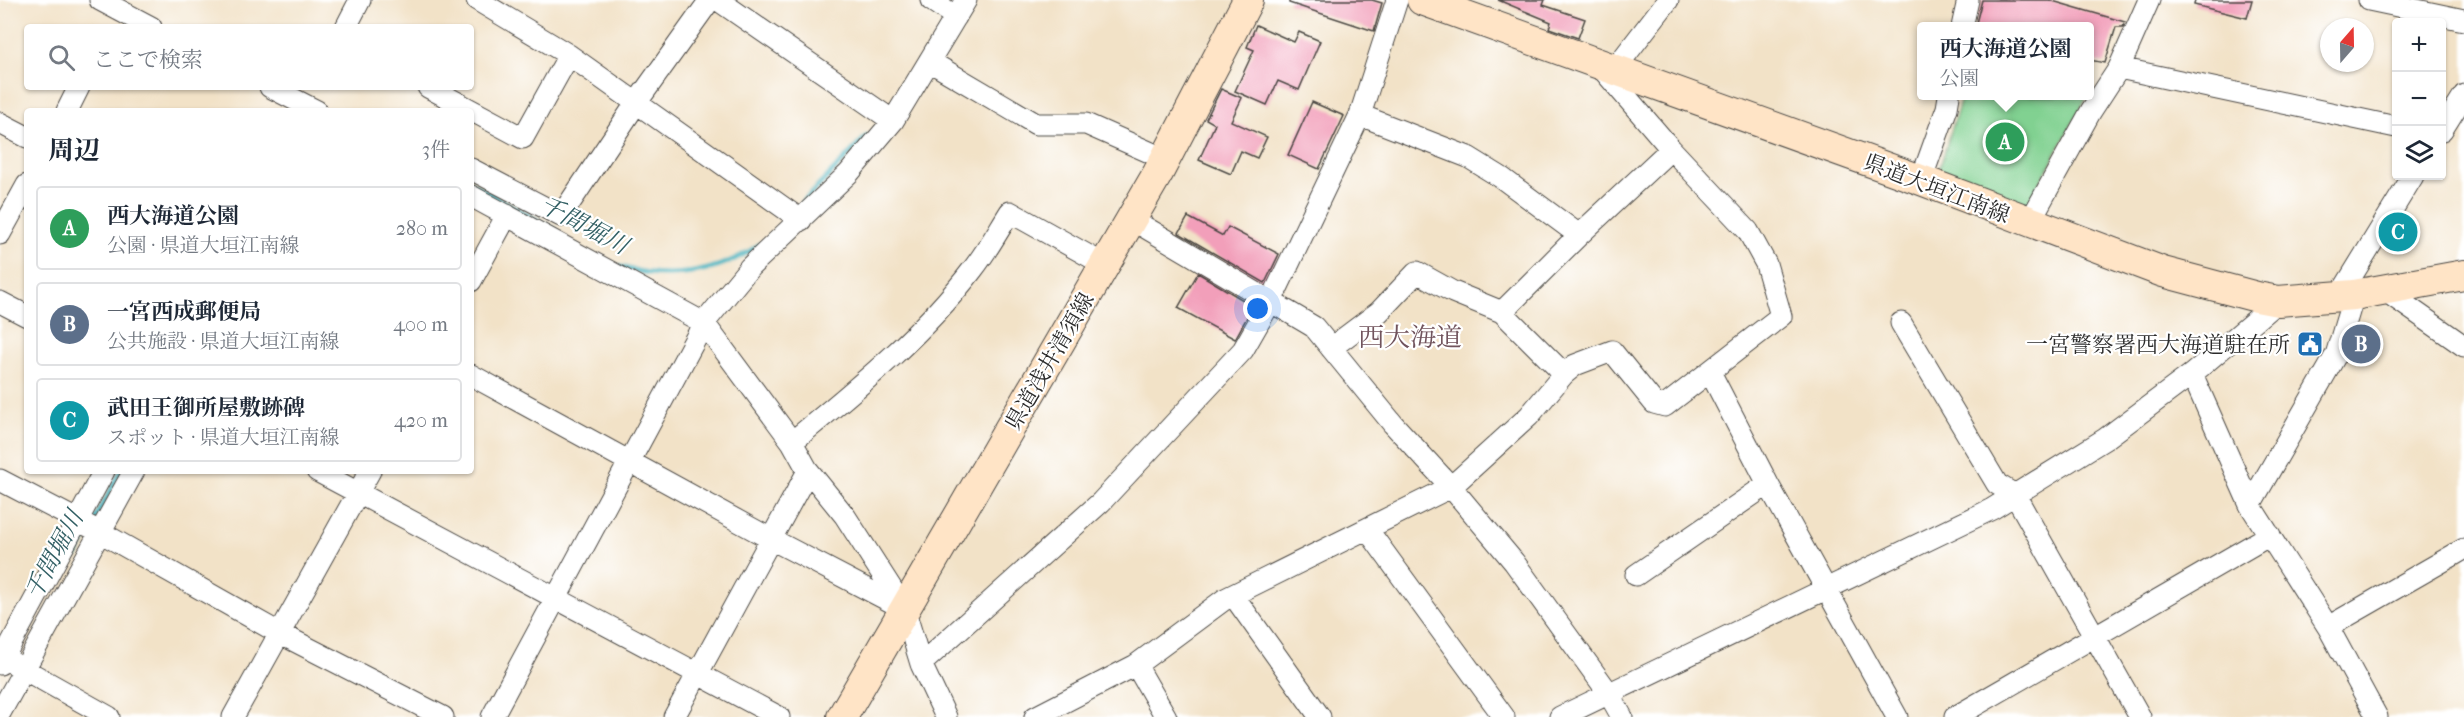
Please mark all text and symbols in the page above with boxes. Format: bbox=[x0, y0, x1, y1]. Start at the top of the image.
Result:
north arrow bbox=[2320, 18, 2374, 72]
map controls bbox=[2392, 18, 2446, 180]
button: + bbox=[2392, 18, 2446, 72]
popup bbox=[1917, 22, 2094, 100]
search box bbox=[24, 24, 474, 90]
text: 西大海道公園 bbox=[1939, 36, 2072, 62]
icon: search bbox=[45, 41, 78, 74]
text: ここで検索 bbox=[93, 47, 203, 73]
text: 公園 bbox=[1939, 67, 1979, 90]
button: − bbox=[2392, 72, 2446, 126]
pin: A bbox=[1986, 120, 2024, 164]
button: layers bbox=[2392, 126, 2446, 180]
text: 周辺 bbox=[48, 135, 100, 166]
text: 3件 bbox=[422, 138, 450, 161]
street label: 県道大垣江南線 bbox=[1860, 149, 2013, 229]
water label: 千間堀川 bbox=[535, 190, 636, 261]
text: 西大海道公園 bbox=[107, 203, 239, 229]
pin: C bbox=[2378, 210, 2418, 254]
text: A bbox=[63, 217, 76, 240]
text: 280 m bbox=[396, 217, 448, 240]
text: 公園 · 県道大垣江南線 bbox=[107, 234, 300, 257]
street label: 県道浅井清須線 bbox=[1000, 288, 1100, 435]
your location bbox=[1243, 294, 1272, 323]
text: 一宮西成郵便局 bbox=[107, 299, 261, 325]
text: B bbox=[63, 313, 76, 336]
text: 400 m bbox=[393, 313, 448, 336]
district label: 西大海道 bbox=[1358, 322, 1462, 353]
pin: B bbox=[2342, 322, 2380, 366]
public building icon: 一宮警察署西大海道駐在所 bbox=[2295, 329, 2325, 359]
text: 公共施設 · 県道大垣江南線 bbox=[107, 330, 340, 353]
place label: 一宮警察署西大海道駐在所 bbox=[2026, 332, 2290, 358]
text: 武田王御所屋敷跡碑 bbox=[107, 395, 305, 421]
text: C bbox=[63, 409, 76, 432]
text: 420 m bbox=[394, 409, 448, 432]
text: スポット · 県道大垣江南線 bbox=[107, 426, 340, 449]
water label: 千間堀川 bbox=[19, 503, 90, 604]

